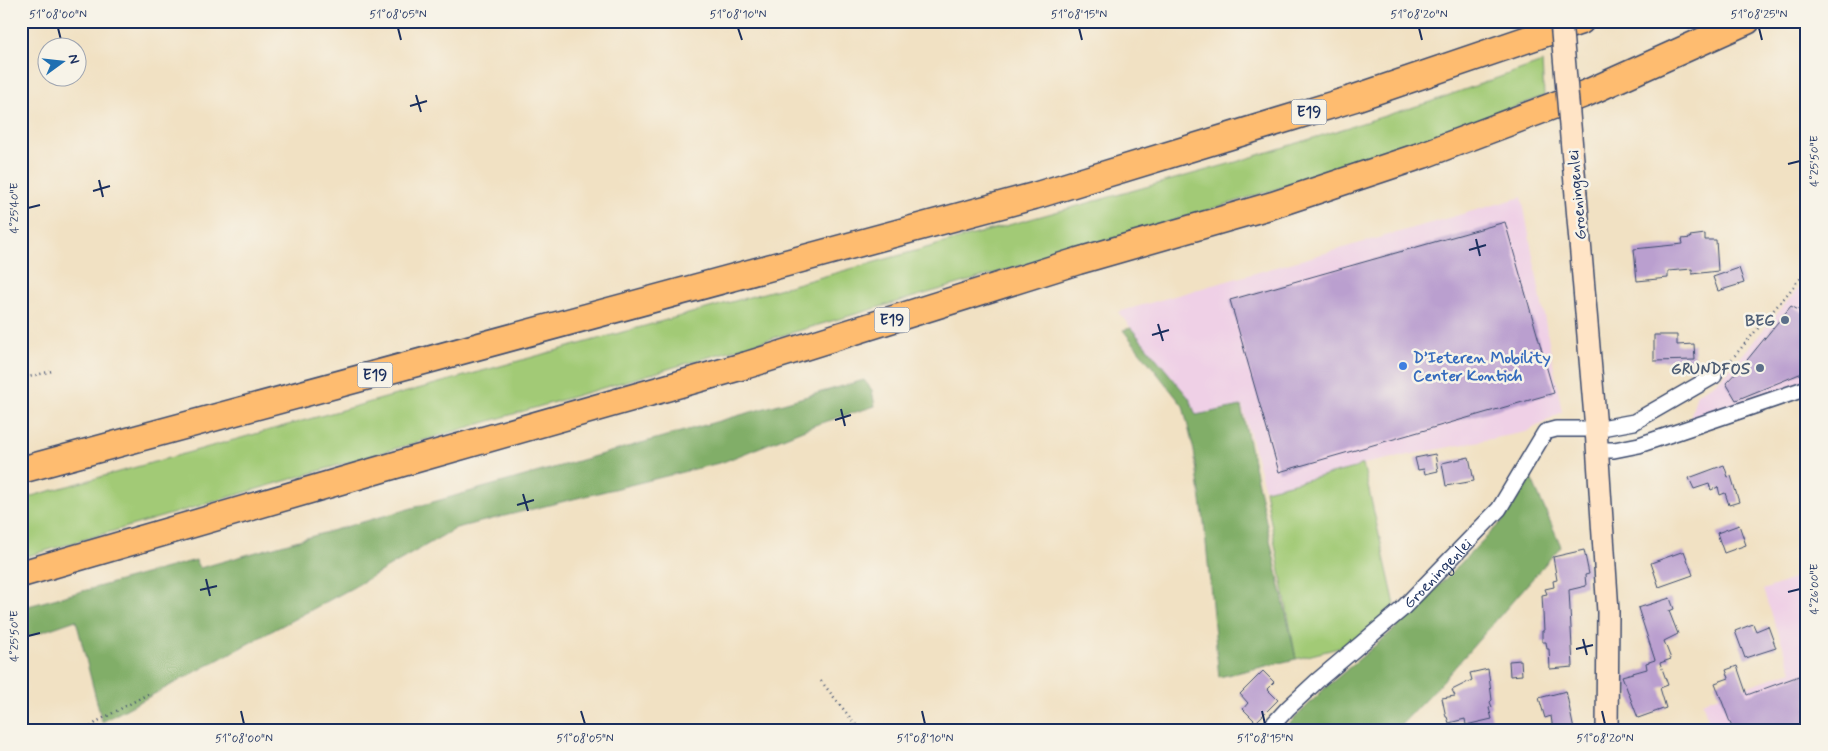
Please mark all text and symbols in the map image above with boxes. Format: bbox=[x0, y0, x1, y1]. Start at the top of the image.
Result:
text: 51°08'00"N bbox=[29, 7, 87, 23]
text: 51°08'05"N bbox=[369, 7, 427, 23]
text: 51°08'10"N bbox=[710, 7, 766, 23]
text: 51°08'15"N bbox=[1051, 7, 1107, 23]
text: 51°08'20"N bbox=[1390, 7, 1448, 23]
text: 51°08'25"N bbox=[1731, 7, 1787, 23]
north arrow bbox=[38, 38, 88, 88]
text: N bbox=[64, 52, 83, 66]
road number: E19 bbox=[1292, 100, 1326, 124]
text: 4°25'50"E bbox=[1807, 135, 1823, 187]
street label: Groeningenlei bbox=[1563, 149, 1593, 241]
text: 4°25'40"E bbox=[7, 182, 23, 234]
road number: E19 bbox=[874, 308, 910, 332]
place label: BEG bbox=[1745, 311, 1775, 332]
marker: BEG bbox=[1779, 314, 1791, 326]
place label: D’Ieteren Mobility Center Kontich bbox=[1413, 348, 1551, 387]
place label: GRUNDFOS bbox=[1671, 359, 1750, 380]
marker: D’Ieteren Mobility Center Kontich bbox=[1397, 360, 1409, 372]
road number: E19 bbox=[358, 362, 392, 388]
marker: GRUNDFOS bbox=[1754, 362, 1766, 374]
street label: Groeningenlei bbox=[1399, 534, 1477, 614]
text: 4°26'00"E bbox=[1807, 563, 1823, 615]
text: 4°25'50"E bbox=[7, 610, 23, 662]
text: 51°08'00"N bbox=[215, 731, 273, 747]
text: 51°08'05"N bbox=[556, 731, 614, 747]
text: 51°08'10"N bbox=[897, 731, 953, 747]
text: 51°08'15"N bbox=[1237, 731, 1293, 747]
text: 51°08'20"N bbox=[1576, 731, 1634, 747]

